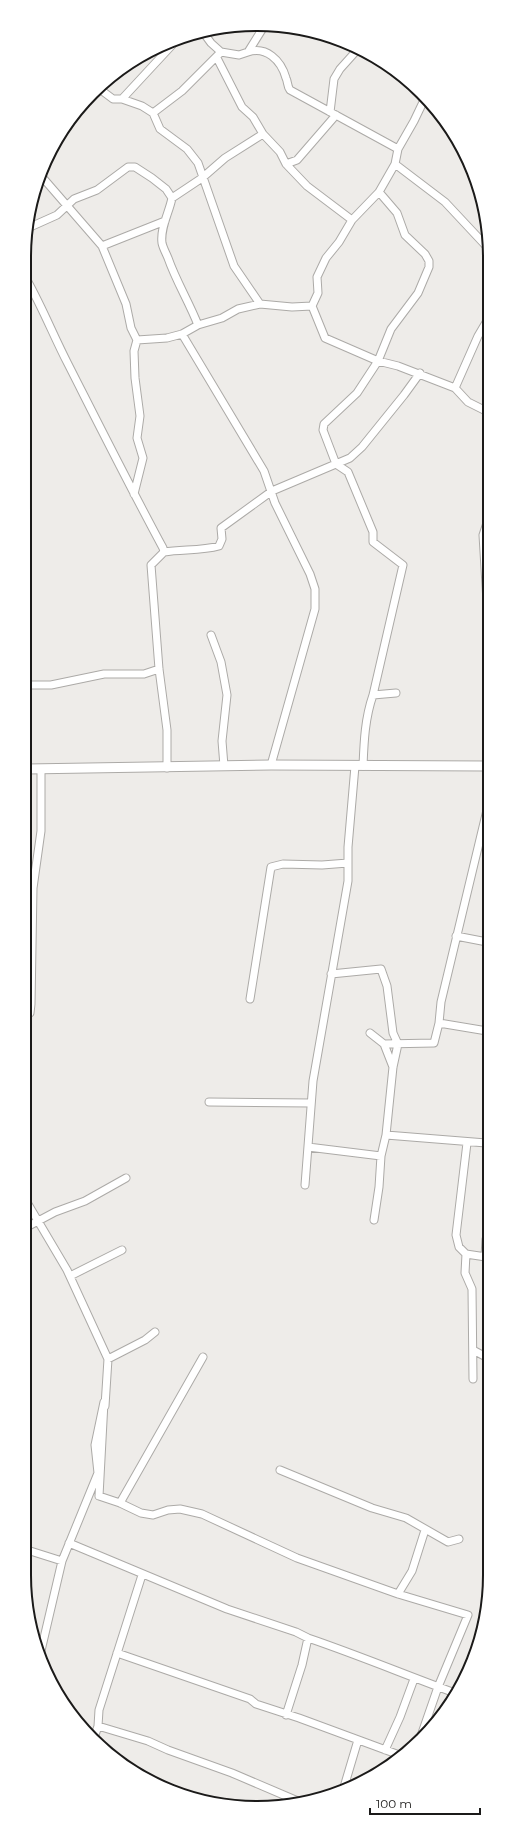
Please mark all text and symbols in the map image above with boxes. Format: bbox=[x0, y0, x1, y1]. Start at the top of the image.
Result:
scale bar bbox=[370, 1790, 480, 1816]
text: 100 m bbox=[376, 1796, 412, 1811]

